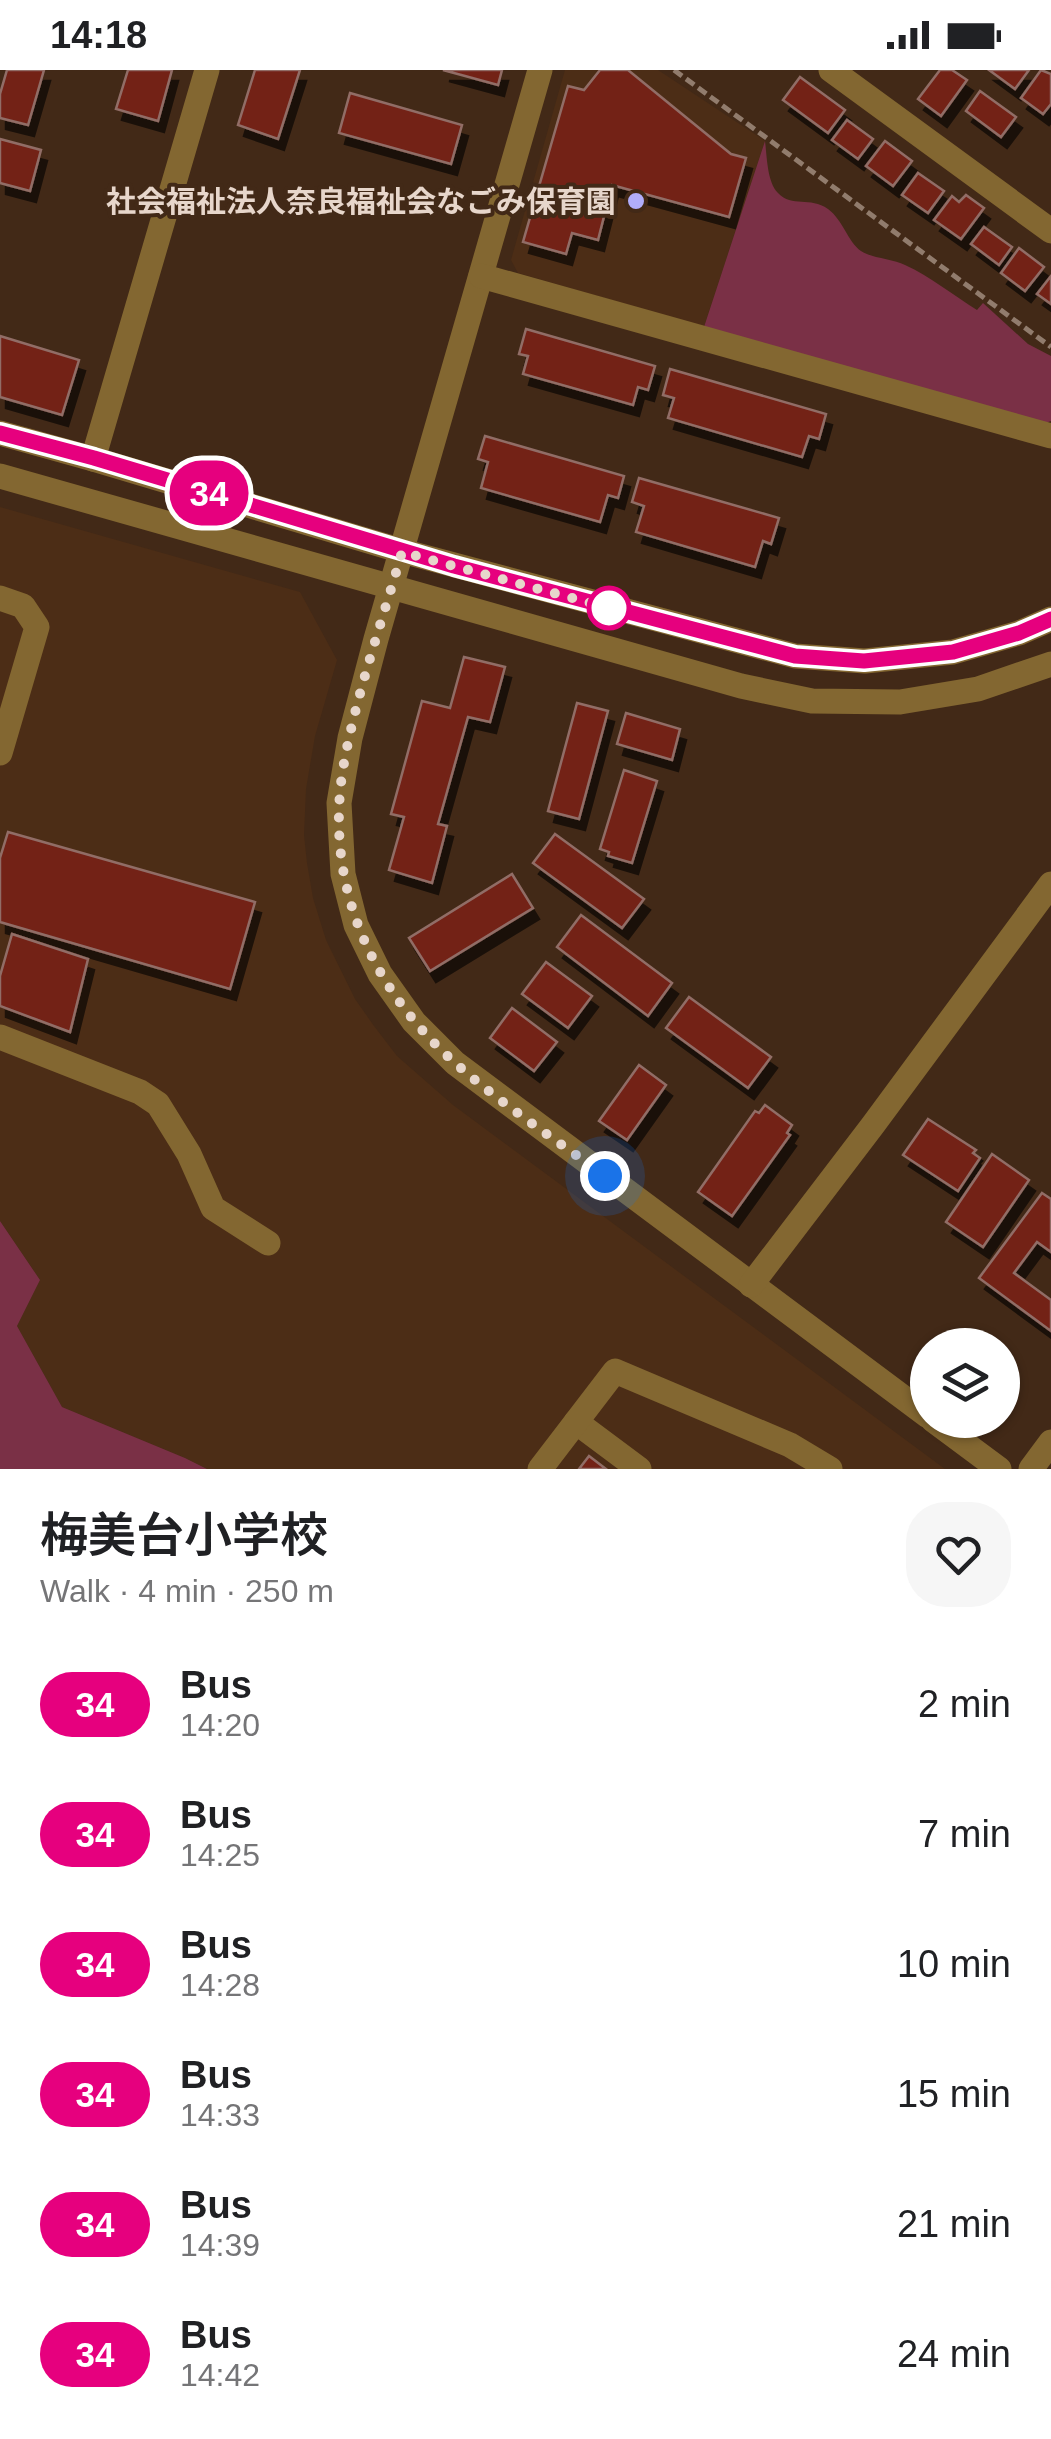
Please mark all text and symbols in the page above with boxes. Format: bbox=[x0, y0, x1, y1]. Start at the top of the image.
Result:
text: 14:18 bbox=[50, 14, 147, 56]
place label: 社会福祉法人奈良福祉会なごみ保育園 bbox=[106, 185, 616, 218]
marker: 社会福祉法人奈良福祉会なごみ保育園 bbox=[625, 190, 647, 212]
line badge: 34 bbox=[164, 460, 254, 526]
text: 34 bbox=[190, 474, 228, 513]
unlabelled marker bbox=[588, 587, 630, 629]
your location bbox=[580, 1151, 630, 1201]
map controls bbox=[910, 1328, 1020, 1438]
button: layers bbox=[910, 1328, 1020, 1438]
button: heart bbox=[906, 1502, 1011, 1607]
text: 梅美台小学校 bbox=[40, 1509, 328, 1562]
text: Walk · 4 min · 250 m bbox=[40, 1573, 334, 1609]
text: Bus bbox=[180, 1664, 252, 1706]
text: 2 min bbox=[918, 1683, 1011, 1725]
text: 34 bbox=[76, 1685, 114, 1724]
text: 14:20 bbox=[180, 1707, 260, 1743]
text: Bus bbox=[180, 1794, 252, 1836]
text: 7 min bbox=[918, 1813, 1011, 1855]
text: 34 bbox=[76, 1815, 114, 1854]
text: 14:25 bbox=[180, 1837, 260, 1873]
text: Bus bbox=[180, 1924, 252, 1966]
text: 10 min bbox=[897, 1943, 1011, 1985]
text: 34 bbox=[76, 1945, 114, 1984]
text: 14:28 bbox=[180, 1967, 260, 2003]
text: Bus bbox=[180, 2054, 252, 2096]
text: 15 min bbox=[897, 2073, 1011, 2115]
text: 34 bbox=[76, 2075, 114, 2114]
text: 14:33 bbox=[180, 2097, 260, 2133]
text: Bus bbox=[180, 2184, 252, 2226]
text: 21 min bbox=[897, 2203, 1011, 2245]
text: 34 bbox=[76, 2205, 114, 2244]
text: 14:39 bbox=[180, 2227, 260, 2263]
text: Bus bbox=[180, 2314, 252, 2356]
text: 24 min bbox=[897, 2333, 1011, 2375]
text: 34 bbox=[76, 2335, 114, 2374]
text: 14:42 bbox=[180, 2357, 260, 2393]

